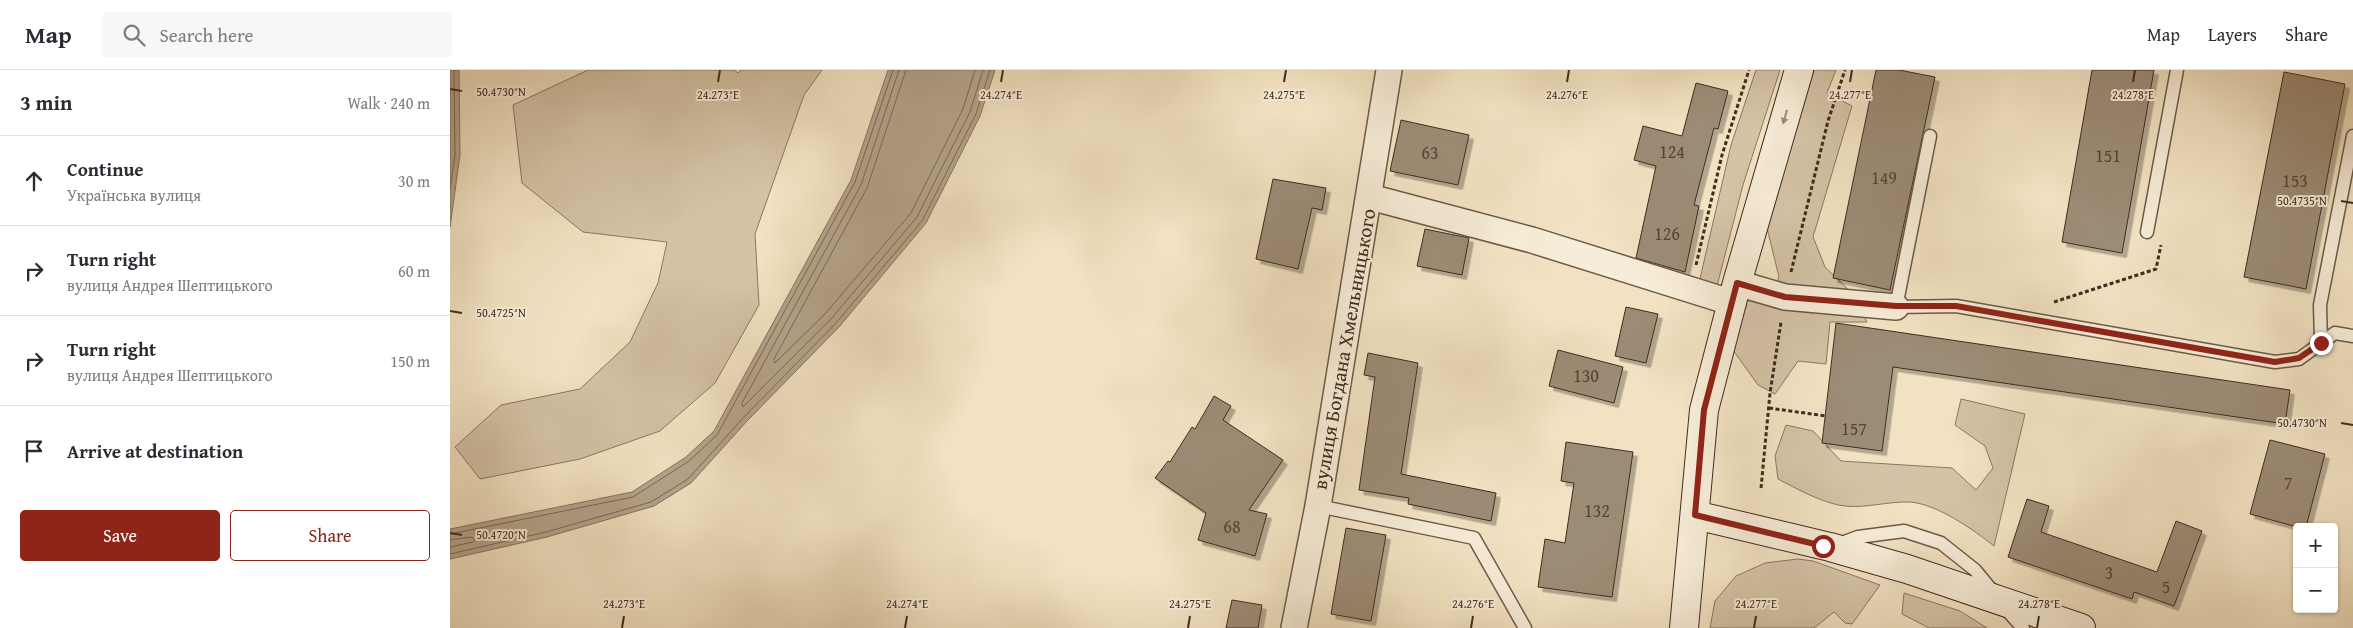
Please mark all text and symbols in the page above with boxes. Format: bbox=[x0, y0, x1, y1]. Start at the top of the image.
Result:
search box bbox=[102, 12, 452, 57]
text: Map bbox=[25, 17, 72, 52]
icon: search bbox=[120, 21, 148, 49]
text: Search here bbox=[160, 21, 253, 49]
text: Map bbox=[2147, 21, 2180, 48]
text: Layers bbox=[2208, 21, 2257, 48]
text: Share bbox=[2285, 21, 2328, 48]
text: 50.4730°N bbox=[476, 83, 526, 100]
text: 24.273°E bbox=[697, 86, 739, 103]
text: 24.274°E bbox=[980, 86, 1022, 103]
text: 24.275°E bbox=[1263, 86, 1305, 103]
text: 24.276°E bbox=[1546, 86, 1588, 103]
text: 24.277°E bbox=[1829, 86, 1871, 103]
text: 24.278°E bbox=[2112, 86, 2154, 103]
text: 3 min bbox=[20, 87, 72, 118]
text: Walk · 240 m bbox=[347, 91, 430, 115]
one-way arrow bbox=[1781, 109, 1789, 124]
house number: 124 bbox=[1659, 138, 1685, 165]
house number: 63 bbox=[1421, 139, 1439, 166]
house number: 151 bbox=[2095, 142, 2121, 169]
text: Continue bbox=[67, 155, 144, 183]
house number: 149 bbox=[1871, 164, 1897, 191]
icon: ahead bbox=[20, 167, 48, 195]
house number: 153 bbox=[2282, 167, 2308, 194]
text: 30 m bbox=[398, 169, 430, 193]
text: Українська вулиця bbox=[67, 183, 201, 207]
text: 50.4735°N bbox=[2277, 192, 2327, 209]
street label: вулиця Богдана Хмельницького bbox=[1304, 206, 1383, 492]
house number: 126 bbox=[1654, 220, 1680, 247]
text: Turn right bbox=[67, 245, 156, 273]
icon: right bbox=[20, 257, 48, 285]
text: 60 m bbox=[398, 259, 430, 283]
text: вулиця Андрея Шептицького bbox=[67, 273, 273, 297]
text: 50.4725°N bbox=[476, 304, 526, 321]
route end bbox=[2310, 332, 2333, 355]
text: Turn right bbox=[67, 335, 156, 363]
icon: right bbox=[20, 347, 48, 375]
text: 150 m bbox=[390, 349, 430, 373]
house number: 130 bbox=[1573, 362, 1599, 389]
text: вулиця Андрея Шептицького bbox=[67, 363, 273, 387]
text: 50.4730°N bbox=[2277, 414, 2327, 431]
house number: 157 bbox=[1841, 415, 1867, 442]
icon: arrive bbox=[20, 437, 48, 465]
text: Arrive at destination bbox=[67, 437, 243, 465]
house number: 7 bbox=[2284, 469, 2292, 496]
house number: 132 bbox=[1584, 497, 1610, 524]
button: Save bbox=[20, 510, 220, 561]
button: Share bbox=[230, 510, 430, 561]
house number: 68 bbox=[1223, 513, 1241, 540]
map controls bbox=[2293, 523, 2338, 613]
button: + bbox=[2293, 523, 2338, 568]
text: 50.4720°N bbox=[476, 526, 526, 543]
route start bbox=[1812, 535, 1835, 558]
house number: 3 bbox=[2105, 559, 2113, 586]
button: − bbox=[2293, 568, 2338, 613]
house number: 5 bbox=[2162, 573, 2170, 600]
text: 24.273°E bbox=[603, 595, 645, 612]
text: 24.274°E bbox=[886, 595, 928, 612]
text: 24.275°E bbox=[1169, 595, 1211, 612]
text: 24.276°E bbox=[1452, 595, 1494, 612]
text: 24.277°E bbox=[1735, 595, 1777, 612]
text: 24.278°E bbox=[2018, 595, 2060, 612]

